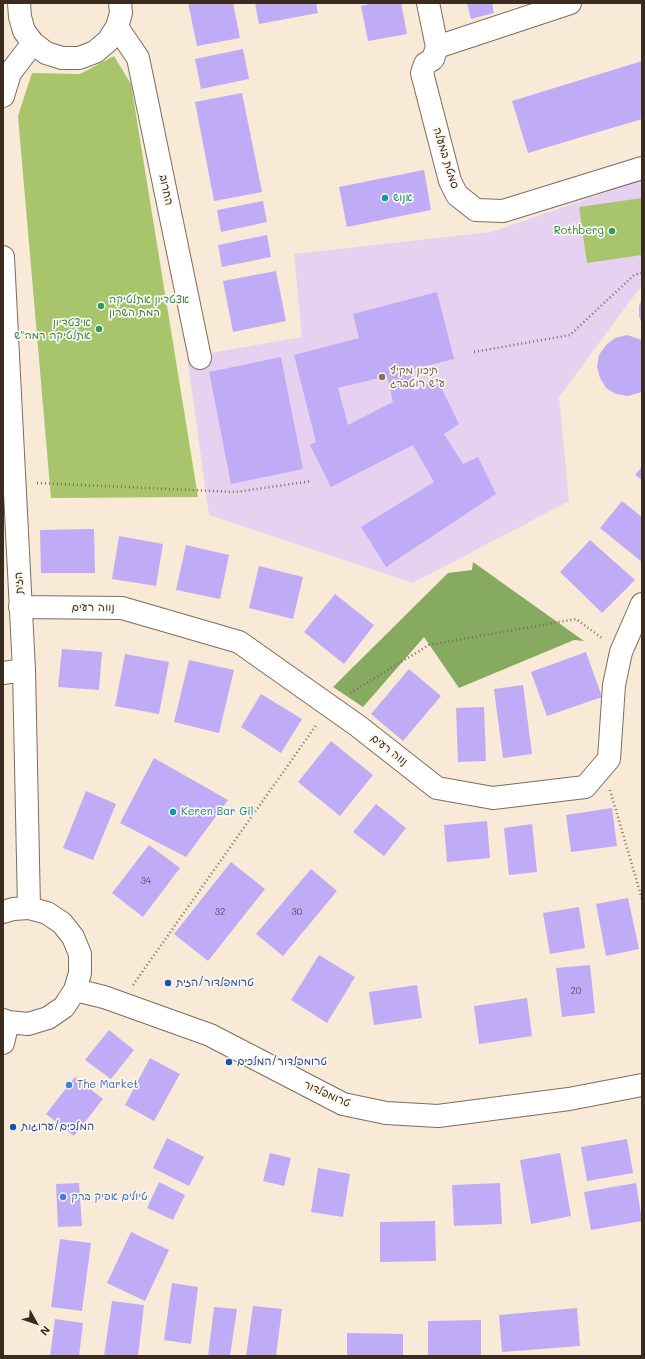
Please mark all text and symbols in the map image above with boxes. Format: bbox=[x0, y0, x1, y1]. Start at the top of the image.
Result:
street label: סמטת במעלה bbox=[430, 126, 462, 190]
street label: החרוב bbox=[156, 173, 176, 207]
place label: אנוש bbox=[393, 191, 413, 205]
marker: אנוש bbox=[380, 193, 390, 203]
place label: Rothberg bbox=[554, 224, 604, 238]
marker: Rothberg bbox=[607, 226, 617, 236]
place label: אצטדיון אתלטיקה רמת השרון bbox=[109, 293, 189, 319]
marker: אצטדיון אתלטיקה רמת השרון bbox=[96, 301, 106, 311]
place label: איצטדיון אתלטיקה רמה"ש bbox=[14, 316, 91, 342]
marker: איצטדיון אתלטיקה רמה"ש bbox=[94, 324, 104, 334]
place label: תיכון מקיף ע"ש רוטברג bbox=[390, 364, 445, 390]
marker: תיכון מקיף ע"ש רוטברג bbox=[377, 372, 387, 382]
street label: הזית bbox=[12, 572, 26, 594]
street label: נווה רעים bbox=[71, 601, 115, 615]
street label: נווה רעים bbox=[368, 732, 410, 768]
place label: Keren Bar Gil bbox=[181, 805, 253, 819]
marker: Keren Bar Gil bbox=[168, 807, 178, 817]
house number: 34 bbox=[141, 876, 151, 886]
house number: 32 bbox=[215, 907, 225, 917]
house number: 30 bbox=[292, 907, 302, 917]
place label: טרומפלדור/הזית bbox=[176, 976, 254, 990]
marker: טרומפלדור/הזית bbox=[163, 978, 173, 988]
house number: 20 bbox=[571, 986, 581, 996]
place label: טרומפלדור/המלכים bbox=[237, 1055, 327, 1069]
marker: טרומפלדור/המלכים bbox=[224, 1057, 234, 1067]
place label: The Market bbox=[77, 1078, 138, 1092]
street label: טרומפלדור bbox=[302, 1078, 352, 1110]
marker: The Market bbox=[64, 1080, 74, 1090]
place label: המלכים/ערוגות bbox=[21, 1120, 94, 1134]
marker: המלכים/ערוגות bbox=[8, 1122, 18, 1132]
place label: טיולים אפיק ברק bbox=[71, 1190, 148, 1204]
marker: טיולים אפיק ברק bbox=[58, 1192, 68, 1202]
north arrow bbox=[16, 1303, 56, 1343]
text: N bbox=[37, 1323, 54, 1339]

